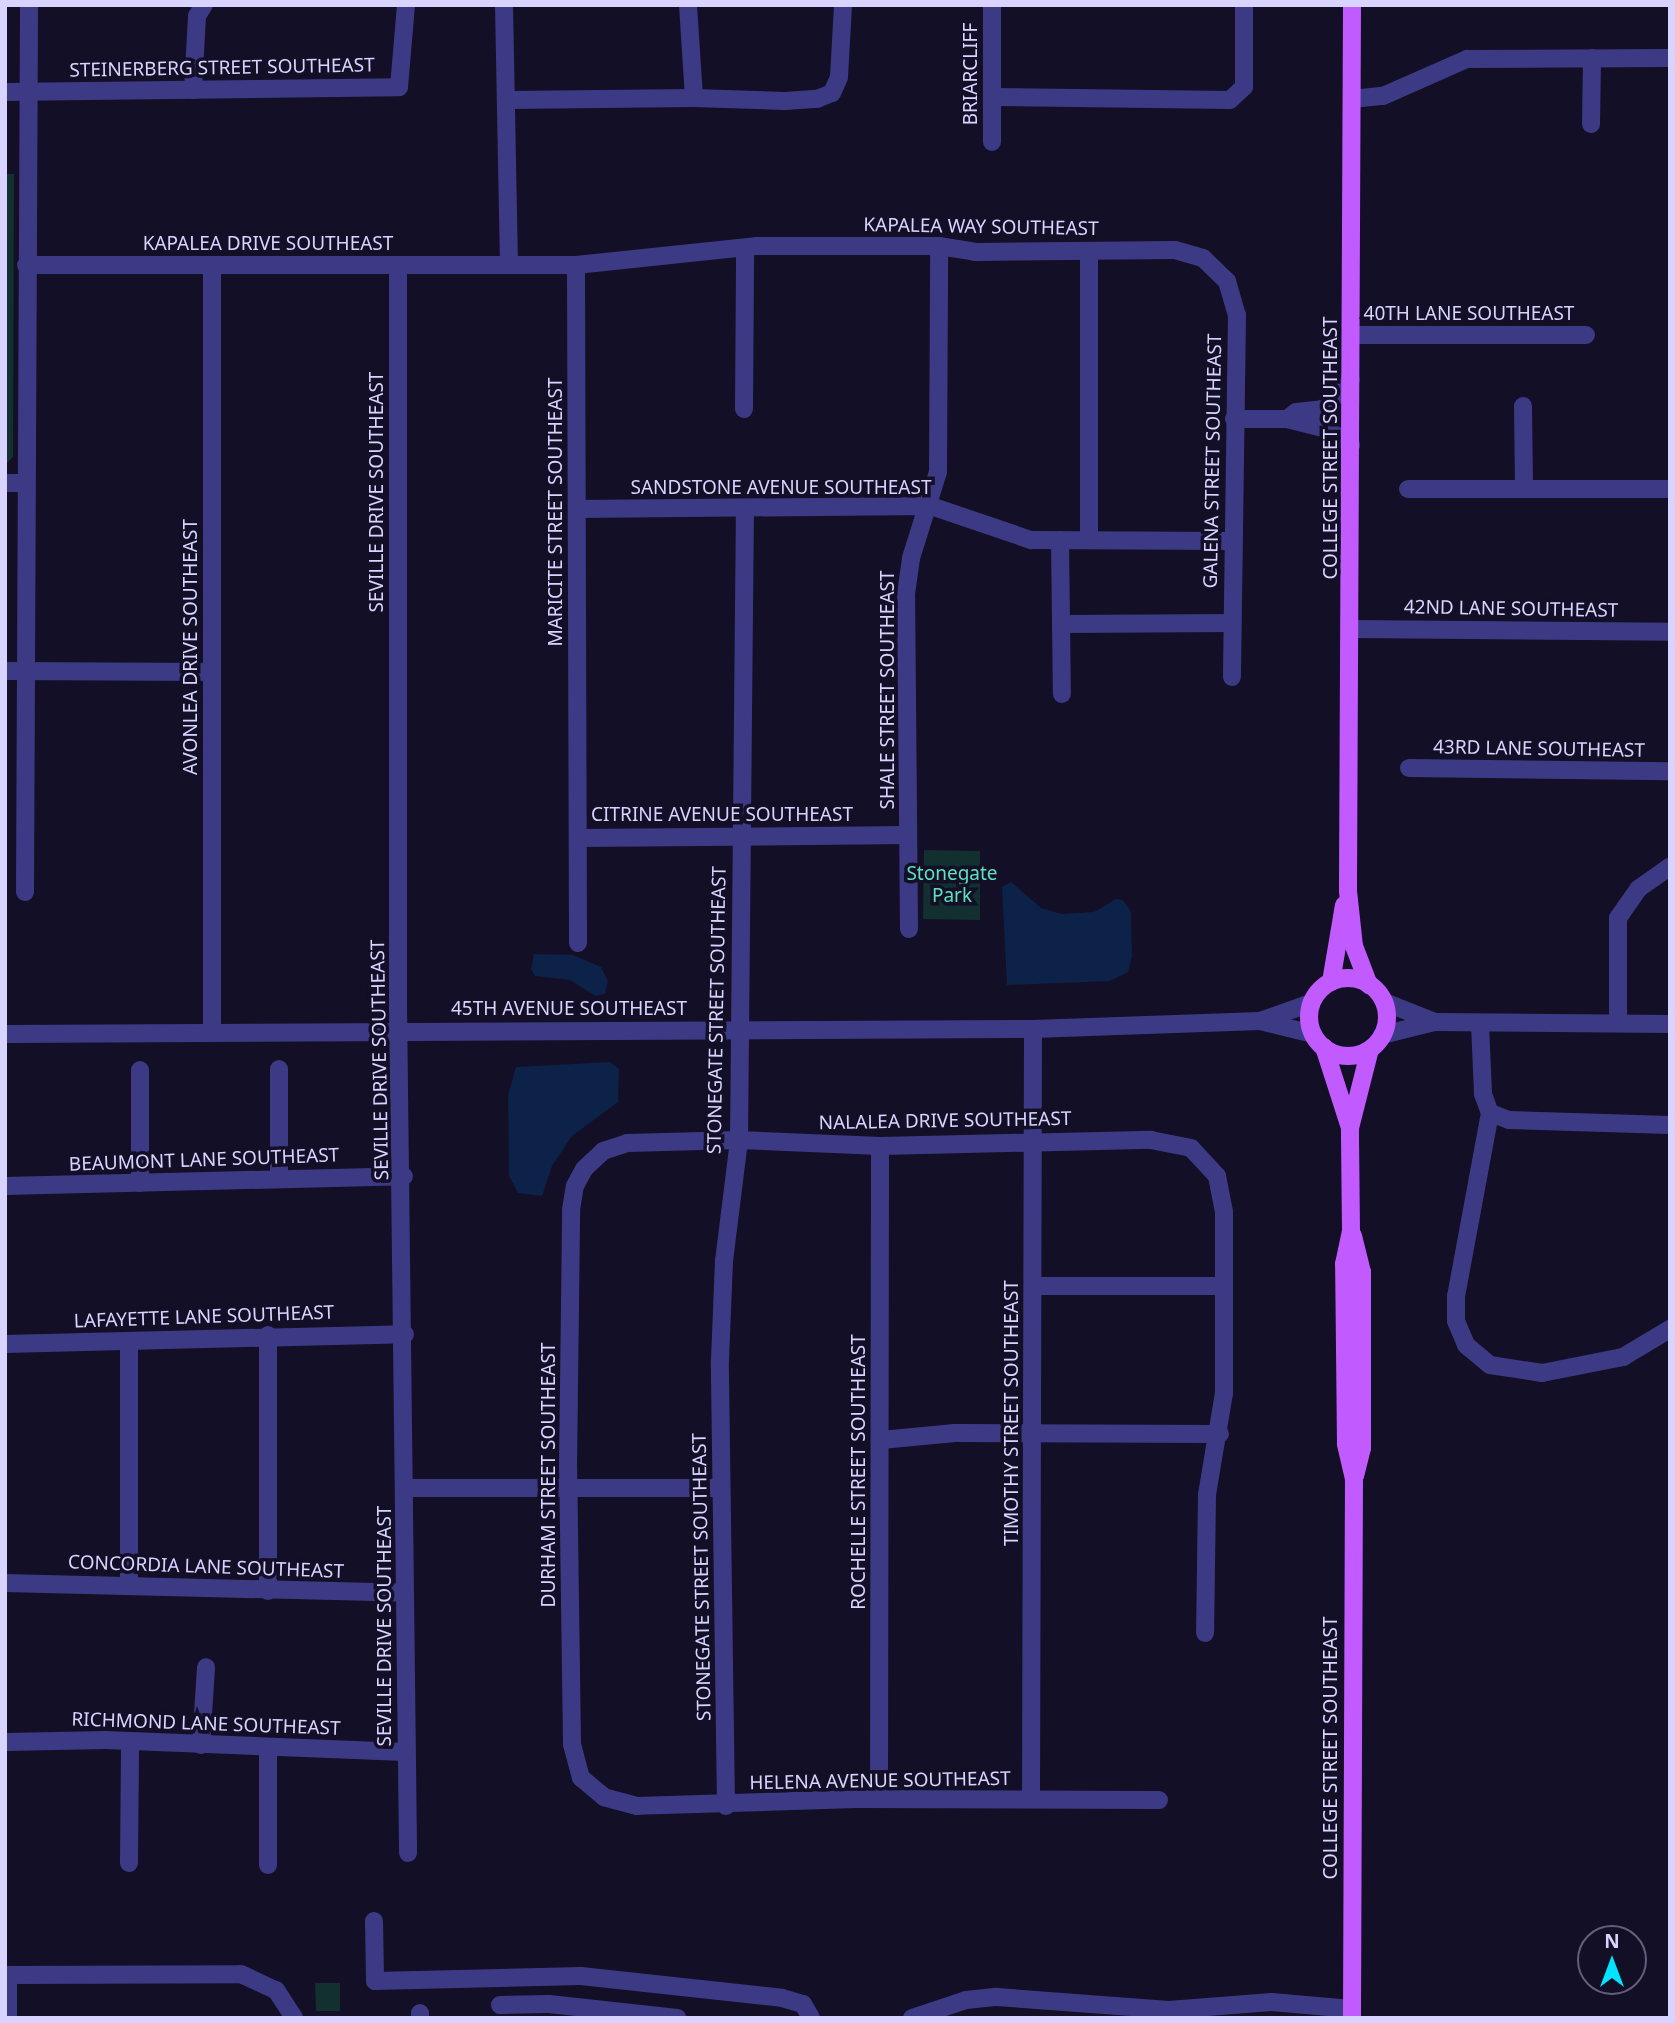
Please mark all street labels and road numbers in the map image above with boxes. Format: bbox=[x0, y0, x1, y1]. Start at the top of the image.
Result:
street label: BRIARCLIFF bbox=[960, 23, 982, 125]
street label: STEINERBERG STREET SOUTHEAST bbox=[69, 54, 375, 82]
street label: KAPALEA WAY SOUTHEAST bbox=[863, 214, 1099, 240]
street label: KAPALEA DRIVE SOUTHEAST bbox=[143, 233, 393, 255]
street label: 40TH LANE SOUTHEAST bbox=[1364, 303, 1574, 325]
street label: COLLEGE STREET SOUTHEAST bbox=[1320, 316, 1342, 580]
street label: GALENA STREET SOUTHEAST bbox=[1199, 333, 1227, 589]
street label: SEVILLE DRIVE SOUTHEAST bbox=[366, 372, 388, 612]
street label: MARICITE STREET SOUTHEAST bbox=[545, 377, 567, 647]
street label: SANDSTONE AVENUE SOUTHEAST bbox=[631, 477, 931, 499]
street label: AVONLEA DRIVE SOUTHEAST bbox=[180, 519, 202, 775]
street label: SHALE STREET SOUTHEAST bbox=[877, 570, 899, 810]
street label: 42ND LANE SOUTHEAST bbox=[1404, 596, 1618, 622]
street label: 43RD LANE SOUTHEAST bbox=[1433, 736, 1645, 762]
street label: CITRINE AVENUE SOUTHEAST bbox=[591, 804, 853, 826]
street label: STONEGATE STREET SOUTHEAST bbox=[703, 866, 731, 1154]
street label: SEVILLE DRIVE SOUTHEAST bbox=[367, 939, 393, 1181]
street label: 45TH AVENUE SOUTHEAST bbox=[451, 998, 687, 1020]
street label: NALALEA DRIVE SOUTHEAST bbox=[818, 1107, 1072, 1135]
street label: BEAUMONT LANE SOUTHEAST bbox=[68, 1144, 340, 1176]
street label: TIMOTHY STREET SOUTHEAST bbox=[1001, 1280, 1023, 1546]
street label: LAFAYETTE LANE SOUTHEAST bbox=[73, 1301, 335, 1333]
street label: ROCHELLE STREET SOUTHEAST bbox=[848, 1334, 870, 1610]
street label: DURHAM STREET SOUTHEAST bbox=[538, 1343, 560, 1607]
street label: STONEGATE STREET SOUTHEAST bbox=[688, 1433, 716, 1721]
street label: SEVILLE DRIVE SOUTHEAST bbox=[374, 1506, 396, 1746]
street label: CONCORDIA LANE SOUTHEAST bbox=[68, 1551, 344, 1583]
street label: COLLEGE STREET SOUTHEAST bbox=[1320, 1616, 1342, 1880]
street label: RICHMOND LANE SOUTHEAST bbox=[71, 1708, 341, 1740]
street label: HELENA AVENUE SOUTHEAST bbox=[749, 1767, 1011, 1795]

